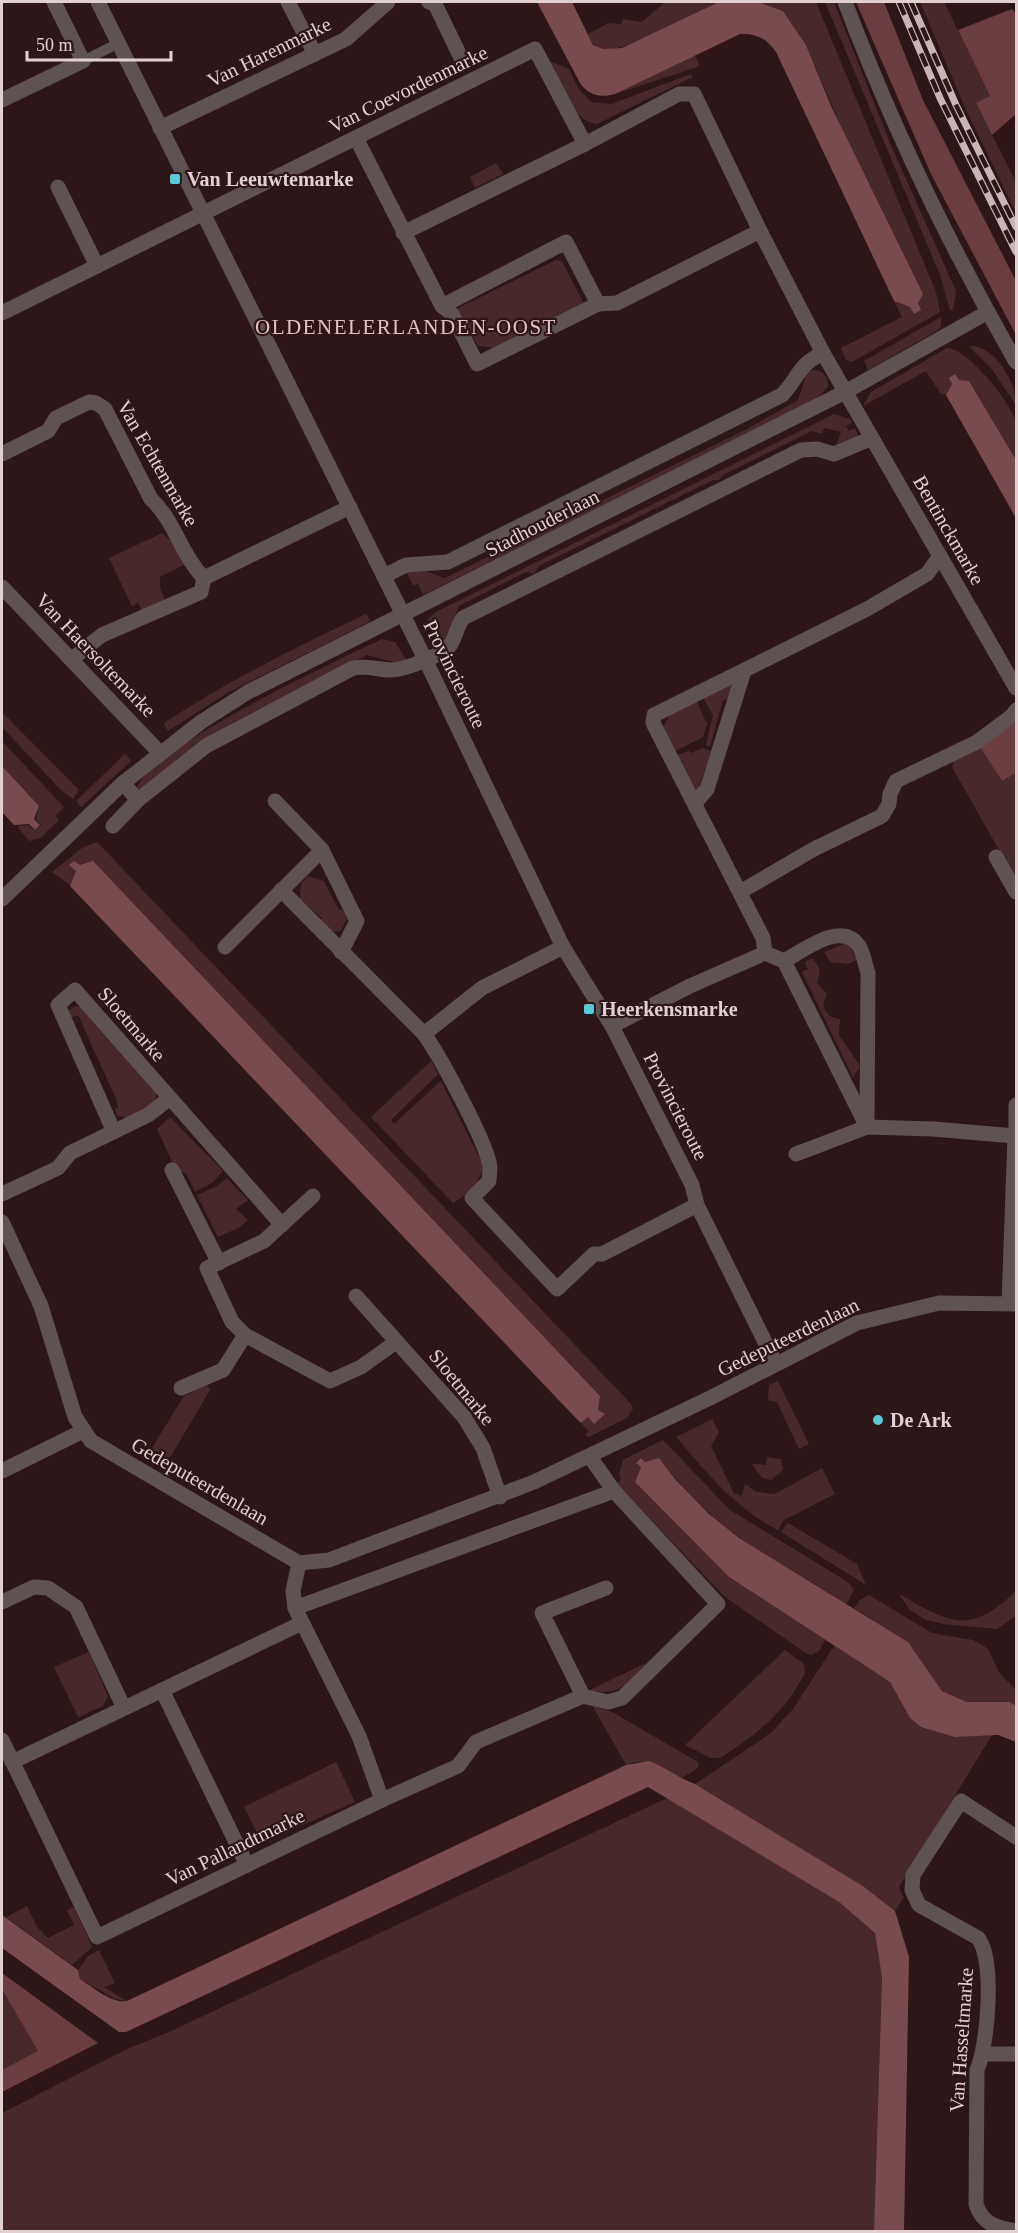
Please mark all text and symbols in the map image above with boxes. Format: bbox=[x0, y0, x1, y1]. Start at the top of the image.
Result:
street label: Van Harenmarke bbox=[204, 12, 335, 91]
scale bar bbox=[27, 24, 171, 62]
text: 50 m bbox=[36, 35, 73, 55]
street label: Van Coevordenmarke bbox=[325, 41, 491, 137]
place label: Van Leeuwtemarke bbox=[187, 168, 354, 190]
marker: Van Leeuwtemarke bbox=[168, 172, 182, 186]
district label: OLDENELERLANDEN-OOST bbox=[255, 315, 557, 339]
street label: Van Echtenmarke bbox=[113, 396, 203, 530]
street label: Bentinckmarke bbox=[909, 472, 989, 589]
street label: Stadhouderlaan bbox=[482, 485, 602, 561]
street label: Van Haersoltemarke bbox=[32, 589, 161, 721]
street label: Provincieroute bbox=[419, 616, 491, 732]
street label: Sloetmarke bbox=[94, 982, 170, 1066]
place label: Heerkensmarke bbox=[601, 998, 738, 1020]
marker: Heerkensmarke bbox=[582, 1002, 596, 1016]
street label: Provincieroute bbox=[639, 1049, 713, 1164]
street label: Gedeputeerdenlaan bbox=[714, 1293, 863, 1382]
street label: Sloetmarke bbox=[425, 1345, 499, 1429]
place label: De Ark bbox=[890, 1409, 953, 1431]
marker: De Ark bbox=[871, 1413, 885, 1427]
street label: Gedeputeerdenlaan bbox=[127, 1433, 272, 1530]
street label: Van Pallandtmarke bbox=[162, 1804, 308, 1890]
street label: Van Hasseltmarke bbox=[945, 1967, 977, 2113]

